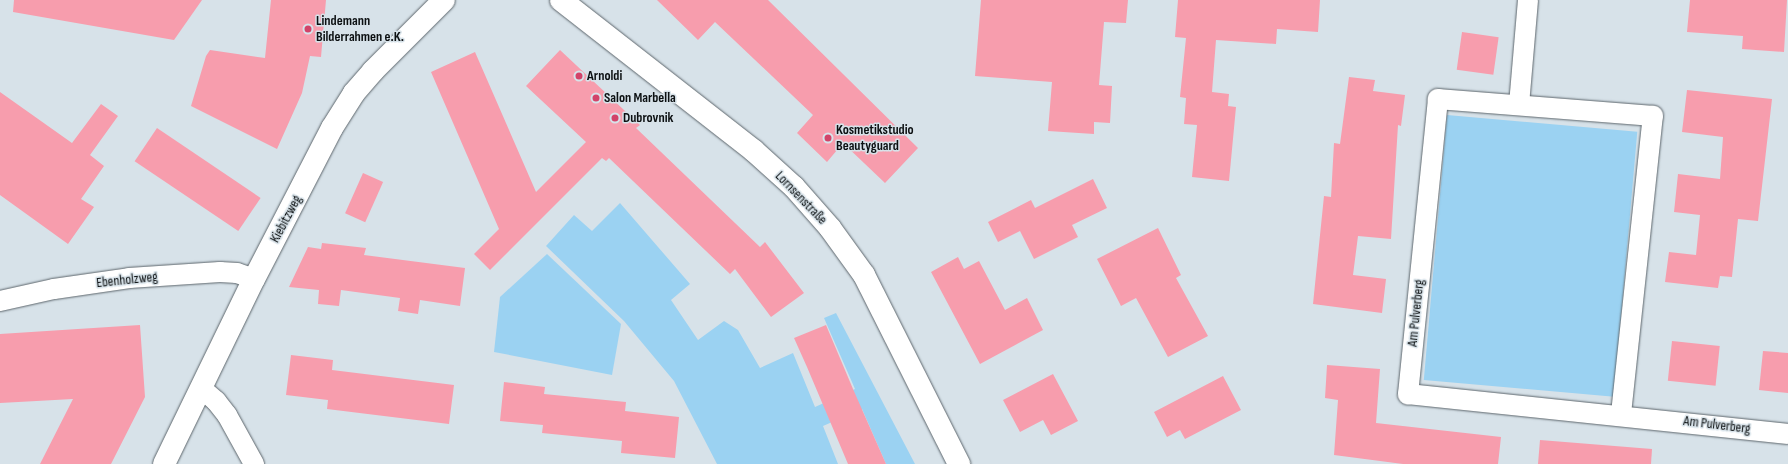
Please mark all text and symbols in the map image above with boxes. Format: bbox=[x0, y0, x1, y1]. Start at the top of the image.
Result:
place label: Lindemann Bilderrahmen e.K. bbox=[316, 13, 404, 46]
marker: Lindemann Bilderrahmen e.K. bbox=[303, 24, 313, 34]
place label: Arnoldi bbox=[587, 68, 622, 84]
marker: Arnoldi bbox=[574, 71, 584, 81]
place label: Salon Marbella bbox=[604, 90, 676, 106]
marker: Salon Marbella bbox=[591, 93, 601, 103]
place label: Dubrovnik bbox=[623, 110, 673, 126]
marker: Dubrovnik bbox=[610, 113, 620, 123]
place label: Kosmetikstudio Beautyguard bbox=[836, 122, 914, 154]
marker: Kosmetikstudio Beautyguard bbox=[823, 133, 833, 143]
street label: Lornsenstraße bbox=[772, 168, 830, 228]
street label: Kiebitzweg bbox=[267, 192, 305, 246]
street label: Ebenholzweg bbox=[95, 268, 159, 292]
street label: Am Pulverberg bbox=[1404, 279, 1428, 347]
street label: Am Pulverberg bbox=[1683, 413, 1751, 437]

